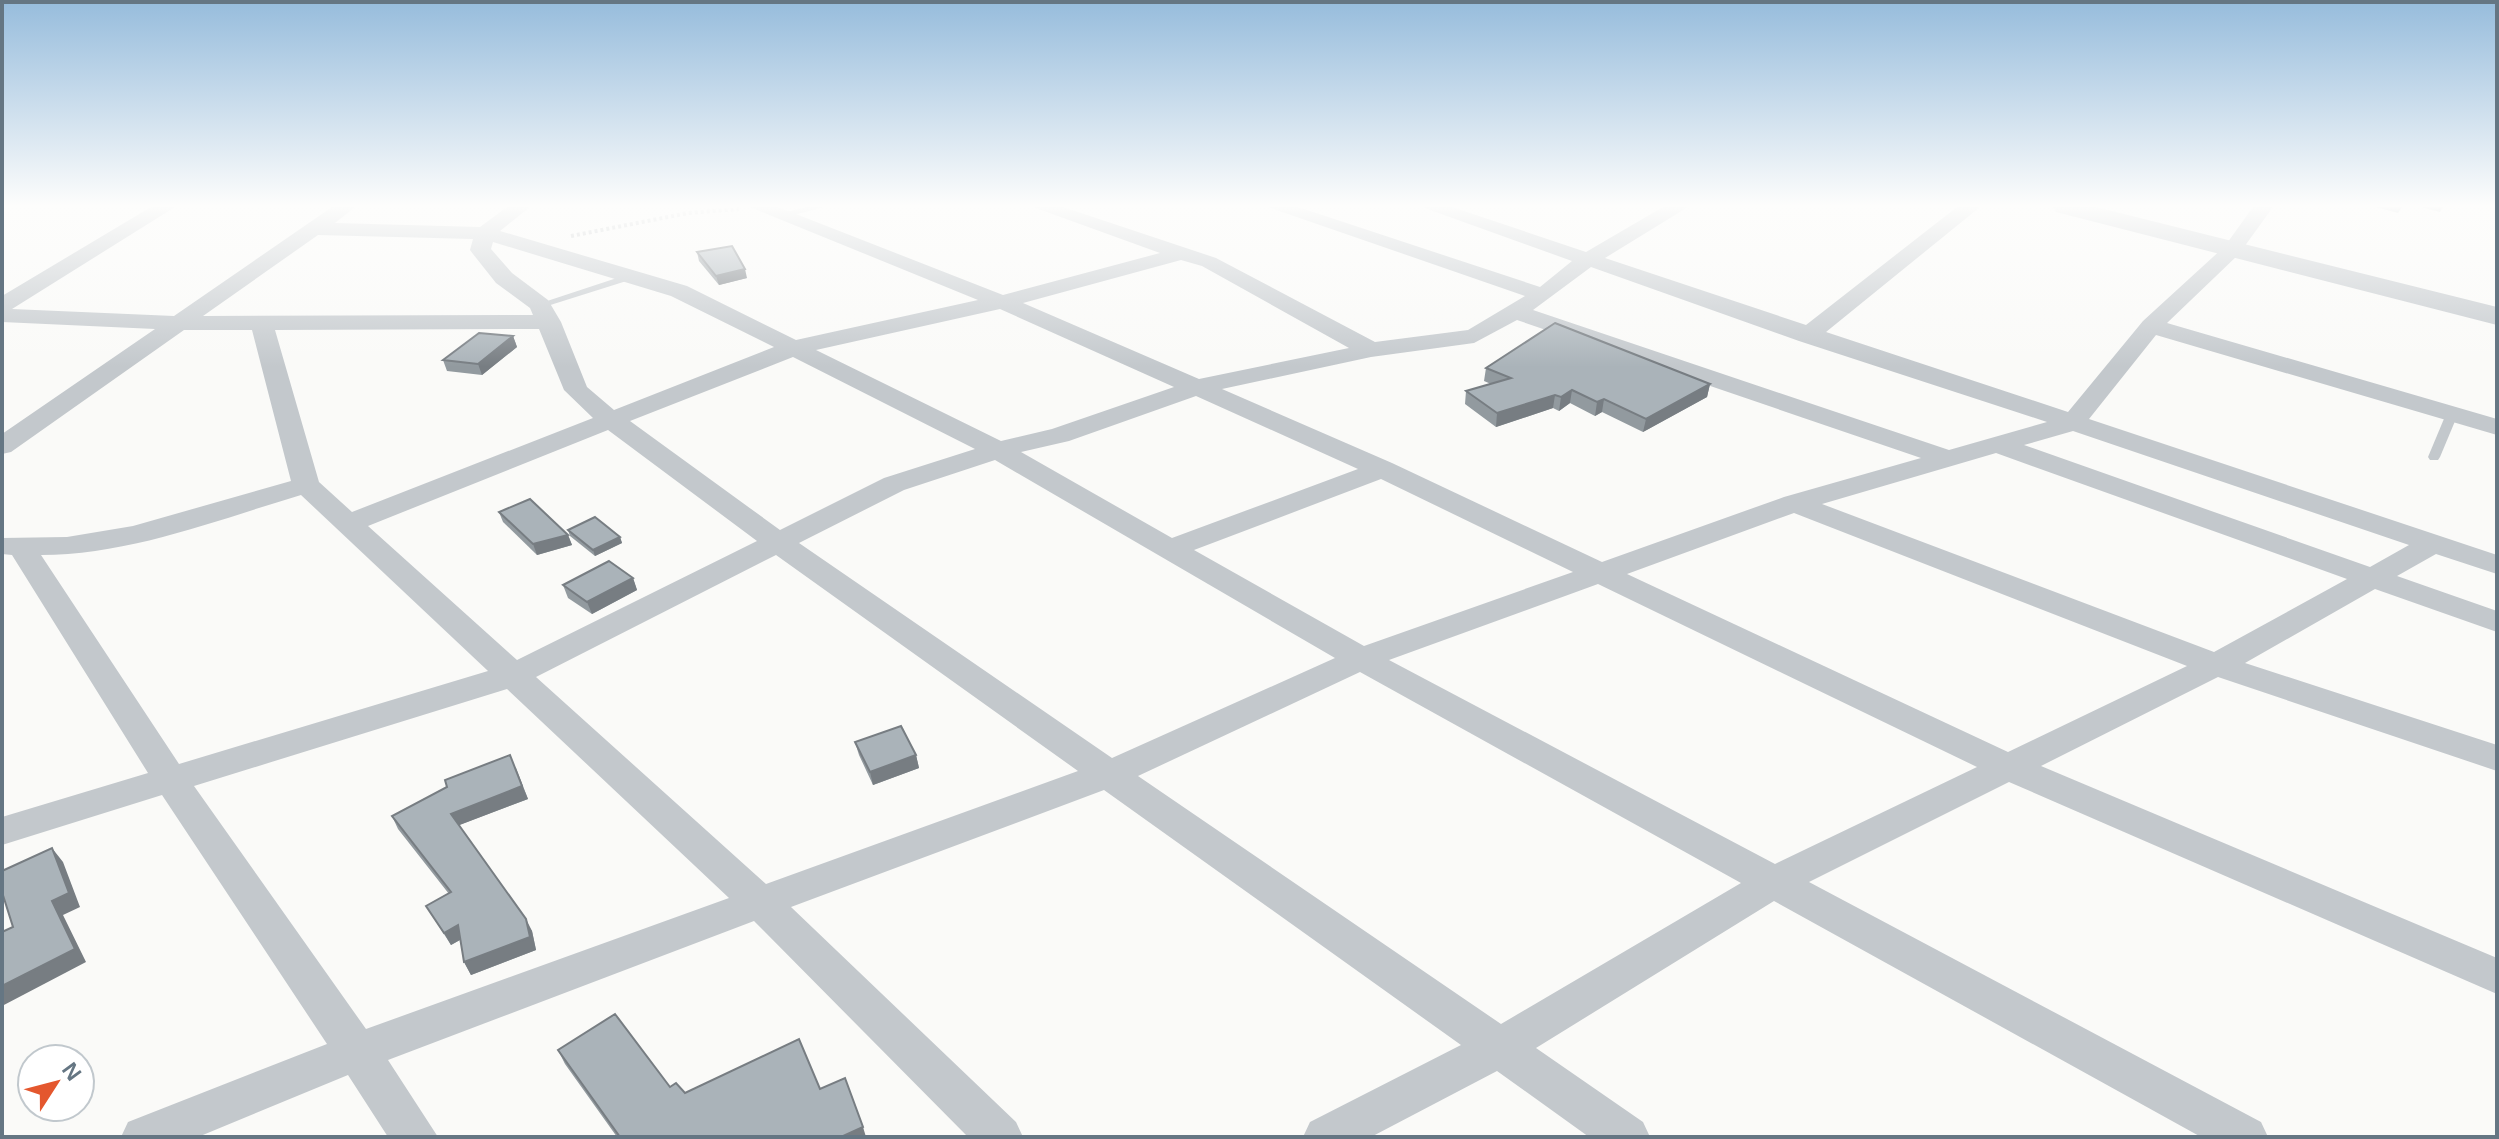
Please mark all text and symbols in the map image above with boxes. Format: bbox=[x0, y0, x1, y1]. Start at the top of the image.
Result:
north arrow bbox=[16, 1043, 96, 1123]
text: N bbox=[57, 1058, 87, 1085]

